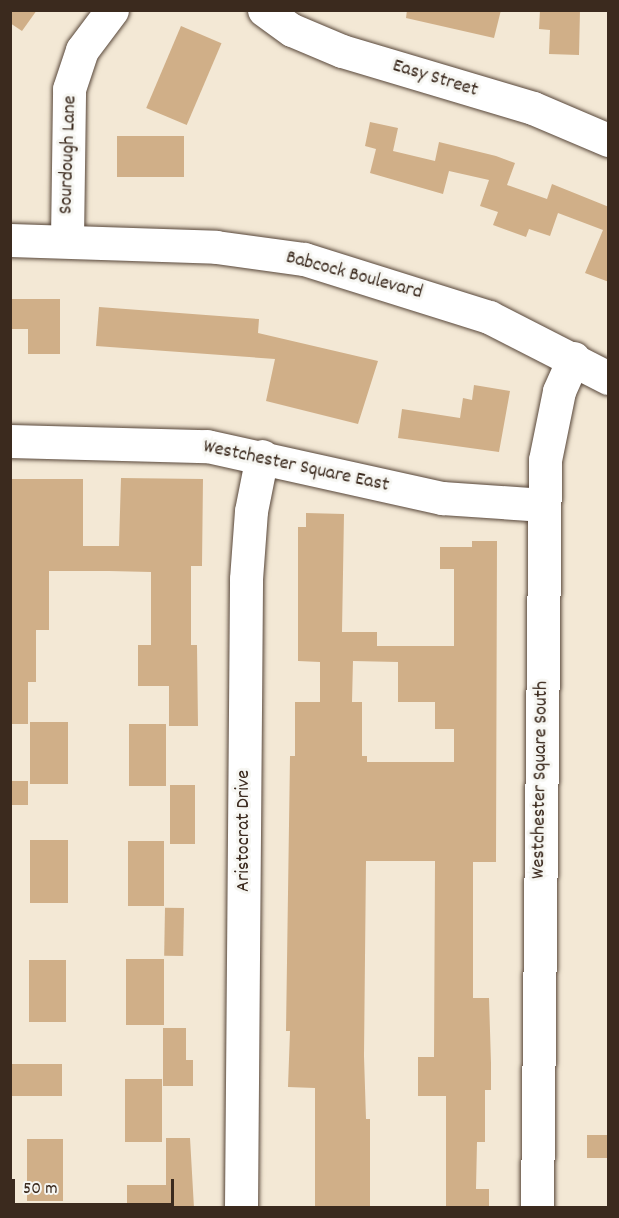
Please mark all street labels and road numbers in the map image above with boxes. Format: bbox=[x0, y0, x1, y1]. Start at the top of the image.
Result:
street label: Easy Street bbox=[389, 55, 481, 103]
street label: Sourdough Lane bbox=[55, 95, 83, 215]
street label: Babcock Boulevard bbox=[283, 246, 425, 306]
street label: Westchester Square East bbox=[201, 436, 391, 498]
street label: Westchester Square South bbox=[527, 681, 555, 879]
street label: Aristocrat Drive bbox=[232, 770, 256, 892]

